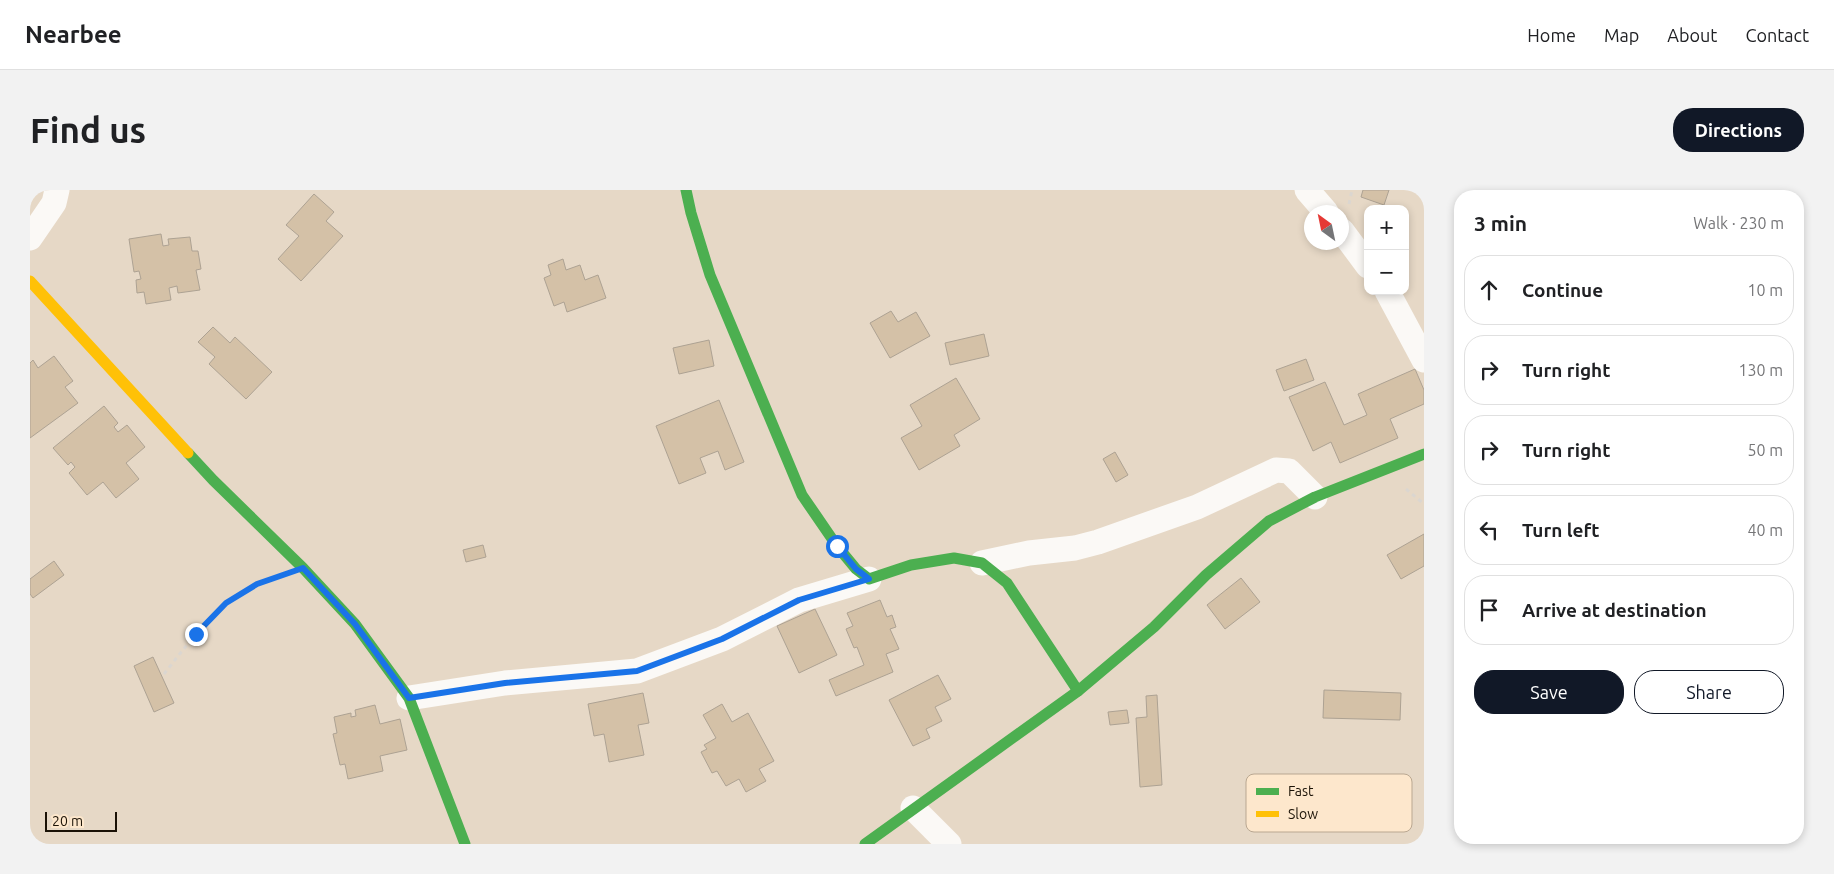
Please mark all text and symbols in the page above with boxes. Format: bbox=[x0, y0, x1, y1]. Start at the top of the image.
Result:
text: Nearbee bbox=[25, 21, 122, 48]
text: Home bbox=[1527, 25, 1576, 45]
text: Map bbox=[1604, 25, 1639, 45]
text: About bbox=[1667, 25, 1717, 45]
text: Contact bbox=[1745, 25, 1809, 45]
button: Directions bbox=[1673, 108, 1804, 152]
text: Find us bbox=[30, 110, 146, 150]
north arrow bbox=[1304, 205, 1349, 250]
map controls bbox=[1364, 205, 1409, 295]
button: + bbox=[1364, 205, 1409, 250]
text: 3 min bbox=[1474, 211, 1527, 235]
text: Walk · 230 m bbox=[1693, 214, 1784, 232]
button: − bbox=[1364, 250, 1409, 295]
icon: ahead bbox=[1475, 276, 1503, 304]
text: Continue bbox=[1522, 279, 1603, 301]
text: 10 m bbox=[1747, 281, 1783, 299]
icon: right bbox=[1475, 356, 1503, 384]
text: Turn right bbox=[1522, 359, 1610, 381]
text: 130 m bbox=[1738, 361, 1783, 379]
icon: right bbox=[1475, 436, 1503, 464]
text: Turn right bbox=[1522, 439, 1610, 461]
text: 50 m bbox=[1747, 441, 1783, 459]
icon: left bbox=[1475, 516, 1503, 544]
text: Turn left bbox=[1522, 519, 1600, 541]
text: 40 m bbox=[1747, 521, 1783, 539]
route start bbox=[826, 535, 849, 558]
icon: arrive bbox=[1475, 596, 1503, 624]
text: Arrive at destination bbox=[1522, 599, 1707, 621]
route end bbox=[185, 623, 208, 646]
button: Save bbox=[1474, 670, 1624, 714]
button: Share bbox=[1634, 670, 1784, 714]
legend bbox=[1246, 774, 1412, 832]
text: Fast bbox=[1288, 783, 1314, 799]
text: Slow bbox=[1288, 806, 1318, 822]
scale bar bbox=[45, 809, 118, 832]
text: 20 m bbox=[52, 813, 83, 829]

